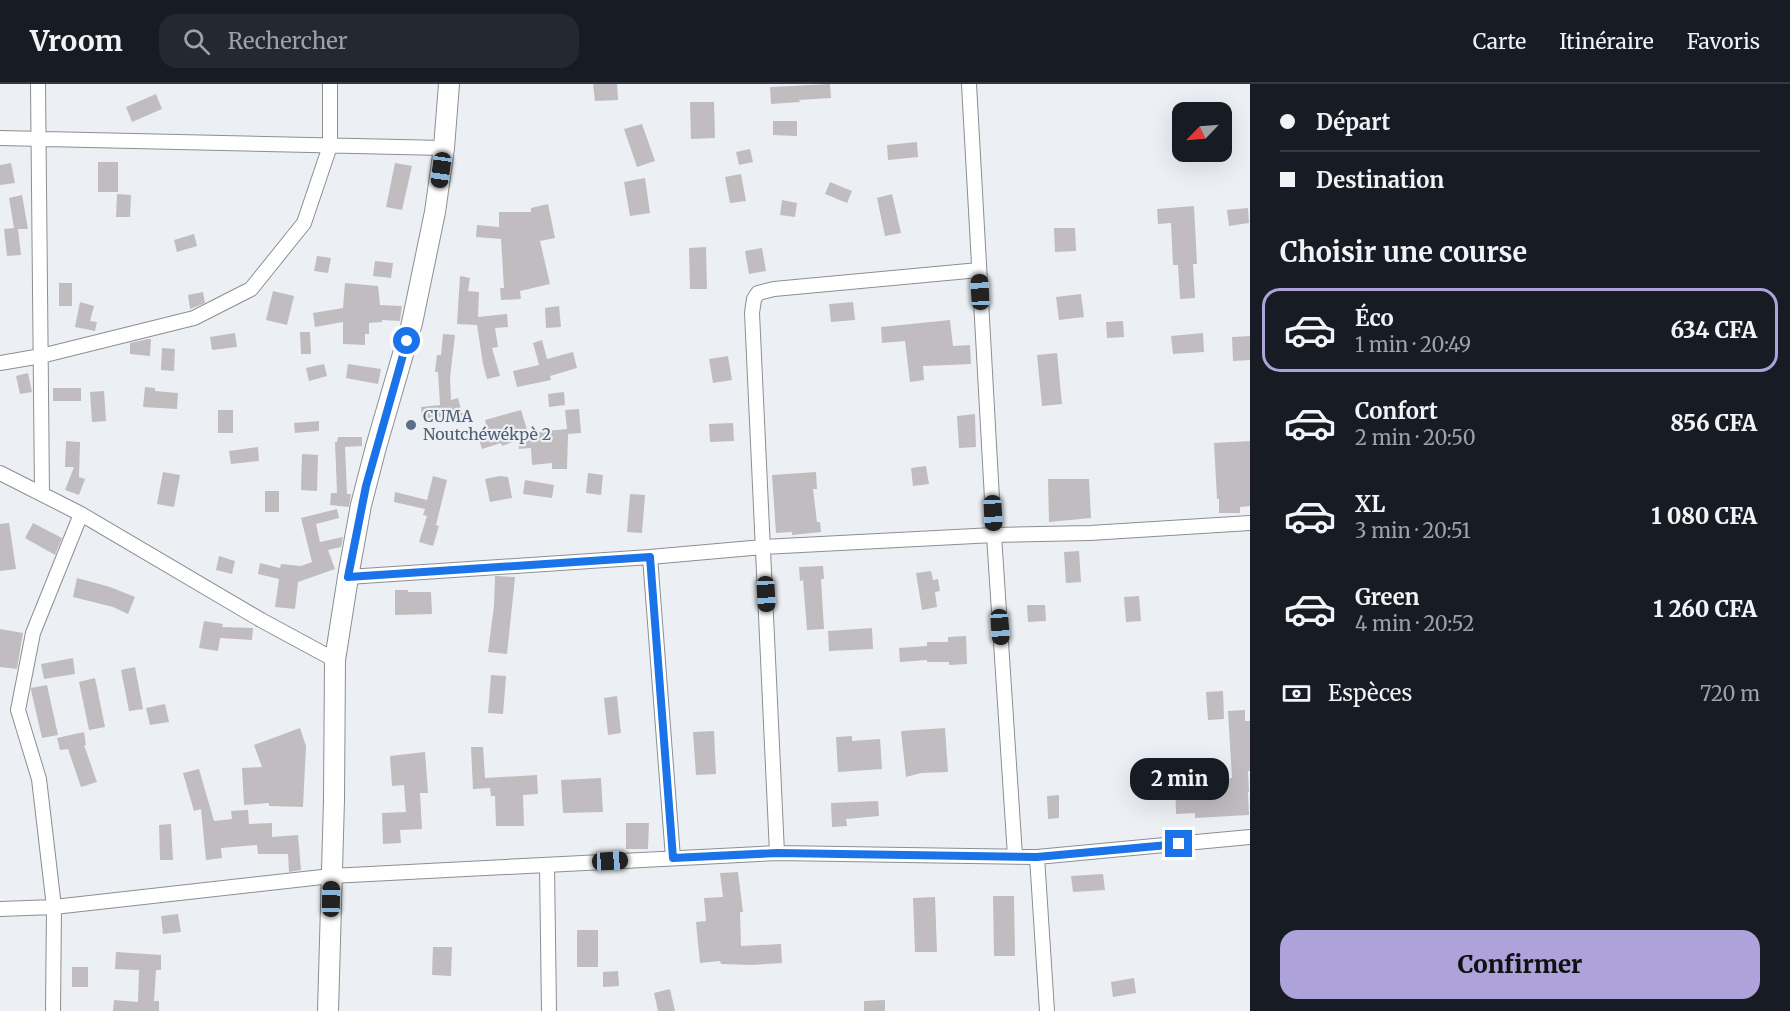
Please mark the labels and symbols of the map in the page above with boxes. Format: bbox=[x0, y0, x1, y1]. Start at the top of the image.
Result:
north arrow bbox=[1172, 102, 1232, 162]
car bbox=[430, 151, 452, 189]
car bbox=[970, 274, 990, 310]
route start bbox=[393, 327, 420, 354]
place label: CUMA Noutchéwékpè 2 bbox=[423, 406, 551, 444]
marker: CUMA Noutchéwékpè 2 bbox=[404, 418, 418, 432]
car bbox=[983, 495, 1003, 531]
car bbox=[756, 576, 776, 612]
car bbox=[990, 608, 1010, 646]
callout: 2 min bbox=[1130, 757, 1228, 799]
route end bbox=[1165, 830, 1192, 857]
car bbox=[592, 851, 628, 871]
car bbox=[322, 881, 340, 917]

